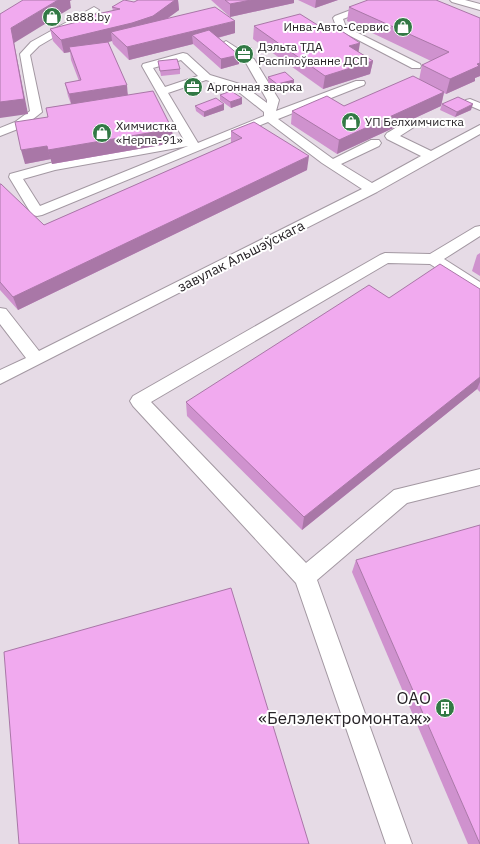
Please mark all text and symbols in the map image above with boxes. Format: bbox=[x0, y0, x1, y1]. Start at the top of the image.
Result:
shop icon: a888.by bbox=[41, 6, 63, 28]
place label: a888.by bbox=[66, 9, 110, 24]
shop icon: Инва-Авто-Сервис bbox=[392, 16, 414, 38]
place label: Инва-Авто-Сервис bbox=[284, 19, 389, 34]
place label: Дэльта ТДА Распілоўванне ДСП bbox=[258, 39, 368, 68]
office icon: Дэльта ТДА Распілоўванне ДСП bbox=[233, 43, 255, 65]
office icon: Аргонная зварка bbox=[182, 76, 204, 98]
place label: Аргонная зварка bbox=[207, 79, 303, 94]
shop icon: УП Белхимчистка bbox=[340, 111, 362, 133]
place label: УП Белхимчистка bbox=[365, 114, 465, 129]
place label: Химчистка «Нерпа-91» bbox=[116, 118, 183, 147]
shop icon: Химчистка «Нерпа-91» bbox=[91, 122, 113, 144]
street label: завулак Альшэўскага bbox=[174, 216, 308, 296]
place label: ОАО «Белэлектромонтаж» bbox=[258, 687, 431, 729]
building icon: ОАО «Белэлектромонтаж» bbox=[434, 697, 456, 719]

